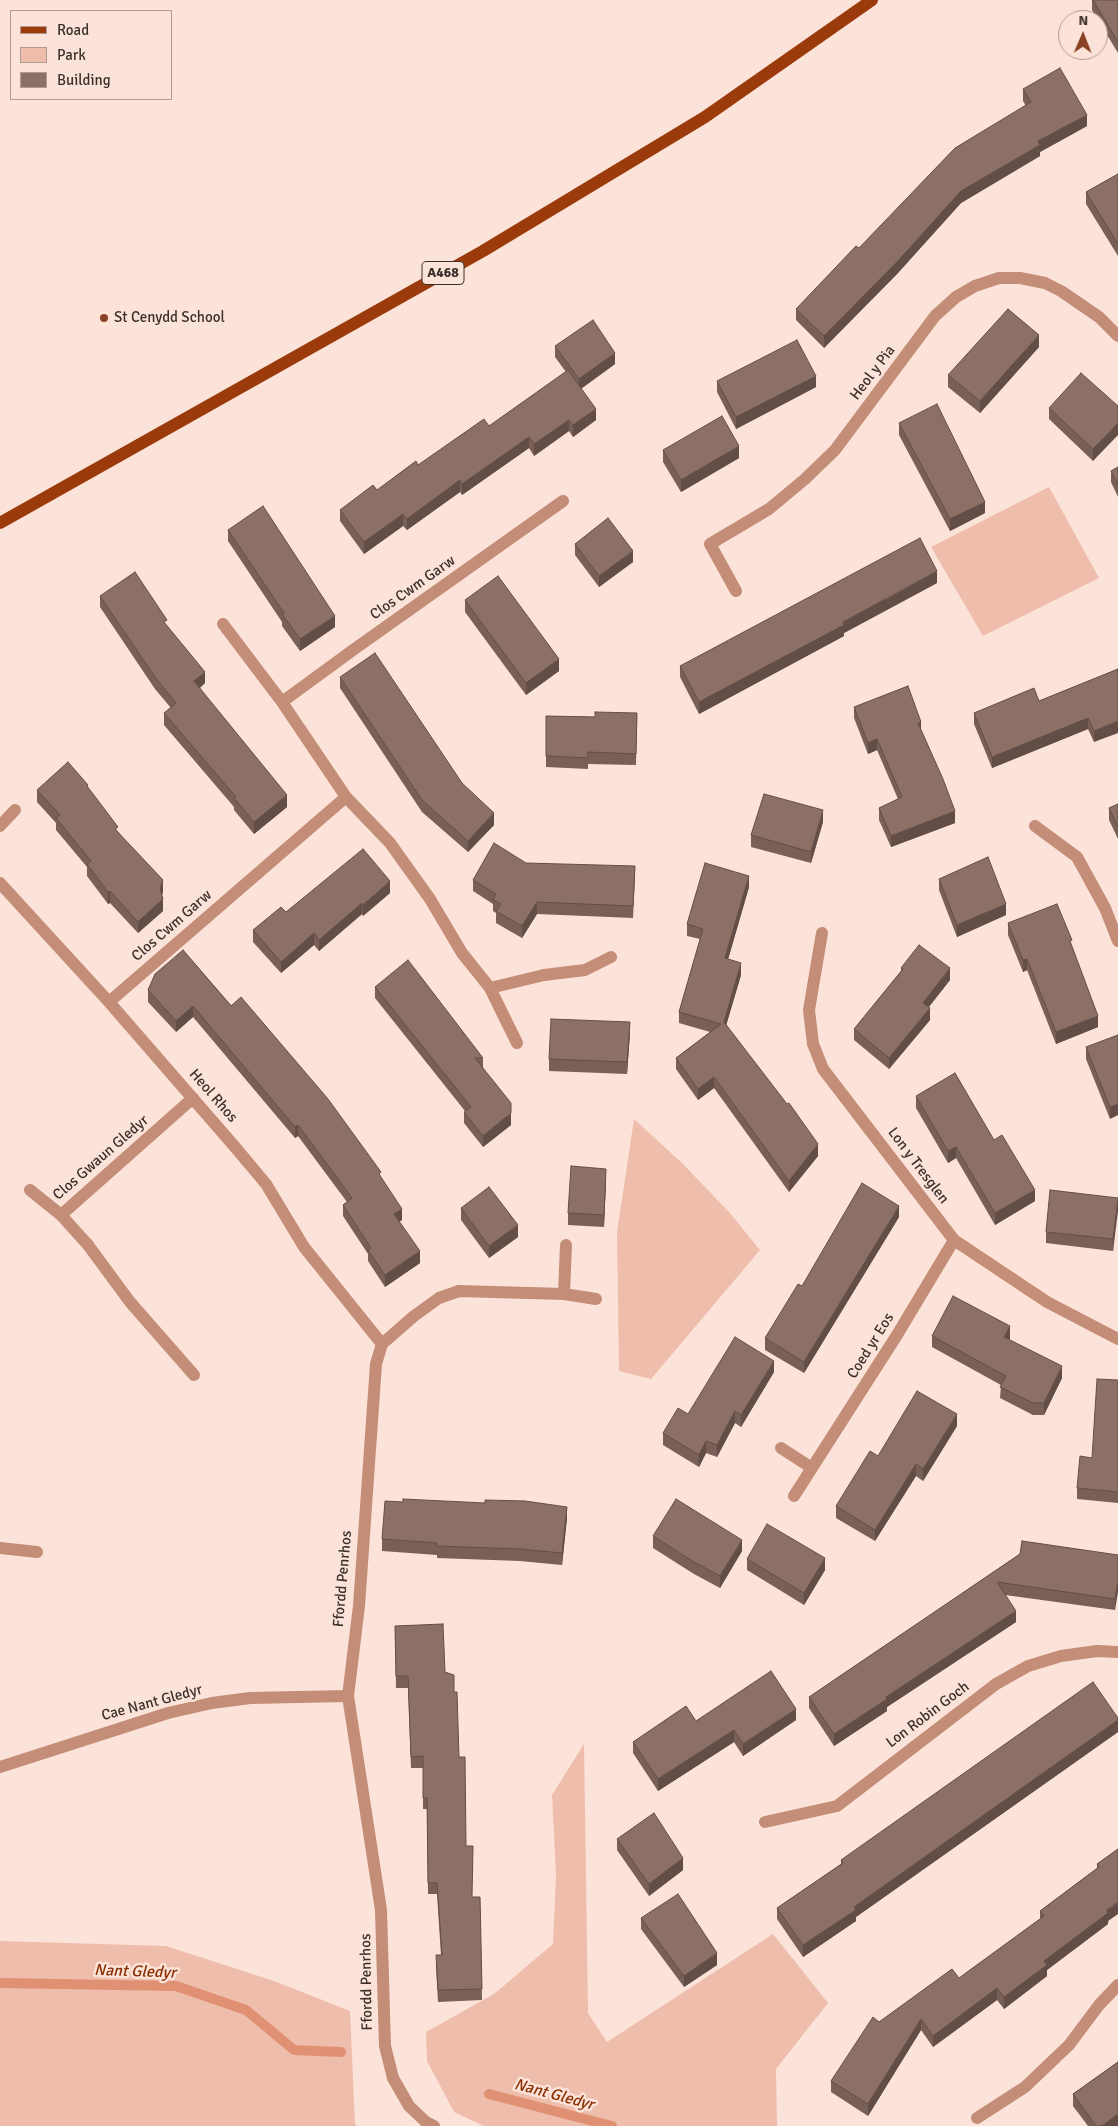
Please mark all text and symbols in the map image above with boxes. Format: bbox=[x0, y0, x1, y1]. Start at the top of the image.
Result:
legend bbox=[10, 10, 172, 100]
north arrow bbox=[1058, 10, 1108, 60]
text: N bbox=[1078, 12, 1088, 29]
text: Road bbox=[57, 21, 89, 39]
text: Park bbox=[57, 46, 86, 64]
text: Building bbox=[57, 71, 111, 89]
road number: A468 bbox=[422, 262, 464, 284]
place label: St Cenydd School bbox=[114, 309, 225, 327]
marker: St Cenydd School bbox=[98, 312, 110, 324]
street label: Heol y Pia bbox=[847, 342, 899, 404]
street label: Clos Cwm Garw bbox=[367, 552, 459, 624]
street label: Clos Cwm Garw bbox=[128, 886, 216, 966]
street label: Heol Rhos bbox=[185, 1066, 241, 1126]
street label: Clos Gwaun Gledyr bbox=[50, 1112, 152, 1204]
street label: Lon y Tresglen bbox=[883, 1124, 953, 1208]
street label: Coed yr Eos bbox=[844, 1310, 898, 1382]
street label: Ffordd Penrhos bbox=[330, 1530, 356, 1628]
street label: Lon Robin Goch bbox=[883, 1678, 973, 1752]
street label: Cae Nant Gledyr bbox=[100, 1681, 204, 1725]
street label: Ffordd Penrhos bbox=[357, 1933, 377, 2031]
water label: Nant Gledyr bbox=[94, 1961, 176, 1983]
water label: Nant Gledyr bbox=[512, 2075, 596, 2115]

